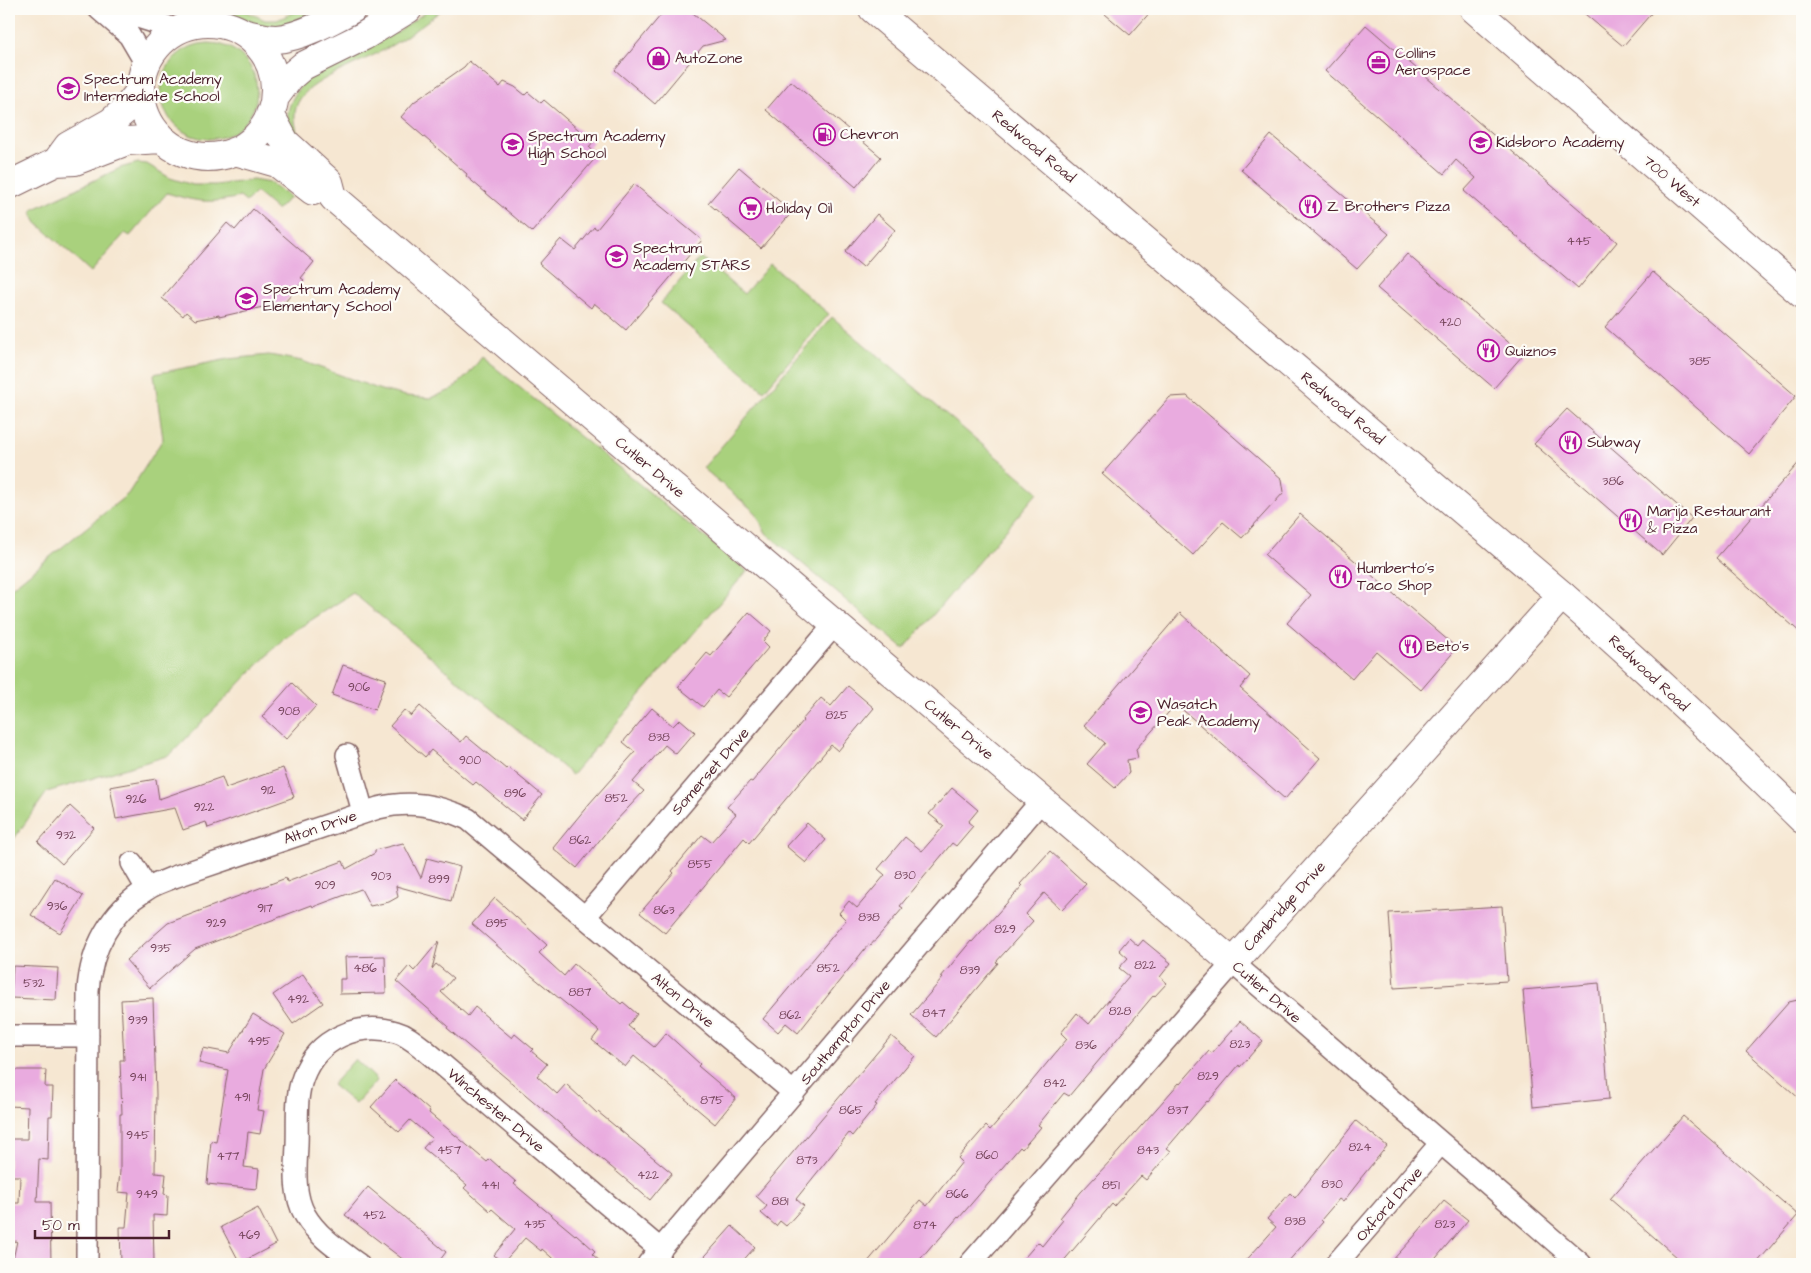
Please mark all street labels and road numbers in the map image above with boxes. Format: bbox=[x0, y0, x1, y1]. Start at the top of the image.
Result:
street label: Redwood Road bbox=[987, 105, 1080, 188]
street label: 700 West bbox=[1638, 150, 1705, 212]
street label: Redwood Road bbox=[1296, 367, 1389, 450]
street label: Cutler Drive bbox=[610, 432, 689, 503]
street label: Redwood Road bbox=[1604, 630, 1694, 717]
street label: Cutler Drive bbox=[919, 694, 998, 765]
street label: Somerset Drive bbox=[666, 723, 754, 820]
street label: Alton Drive bbox=[281, 805, 360, 850]
street label: Cambridge Drive bbox=[1238, 857, 1331, 957]
street label: Cutler Drive bbox=[1228, 956, 1306, 1028]
street label: Alton Drive bbox=[647, 968, 719, 1033]
street label: Southampton Drive bbox=[795, 975, 896, 1089]
street label: Winchester Drive bbox=[443, 1063, 549, 1157]
street label: Oxford Drive bbox=[1351, 1162, 1428, 1246]

